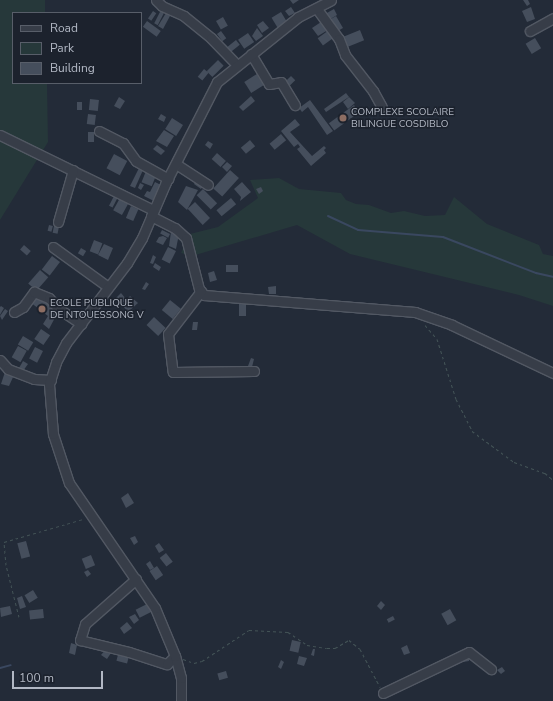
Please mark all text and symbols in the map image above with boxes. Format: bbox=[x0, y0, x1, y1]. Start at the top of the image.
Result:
legend bbox=[12, 12, 142, 84]
text: Road bbox=[50, 20, 78, 36]
text: Park bbox=[50, 40, 74, 56]
text: Building bbox=[50, 60, 95, 76]
place label: COMPLEXE SCOLAIRE BILINGUE COSDIBLO bbox=[351, 106, 454, 130]
marker: COMPLEXE SCOLAIRE BILINGUE COSDIBLO bbox=[338, 113, 348, 123]
place label: ECOLE PUBLIQUE DE NTOUESSONG V bbox=[50, 297, 144, 320]
marker: ECOLE PUBLIQUE DE NTOUESSONG V bbox=[37, 304, 47, 314]
scale bar bbox=[14, 663, 105, 689]
text: 100 m bbox=[19, 670, 54, 686]

